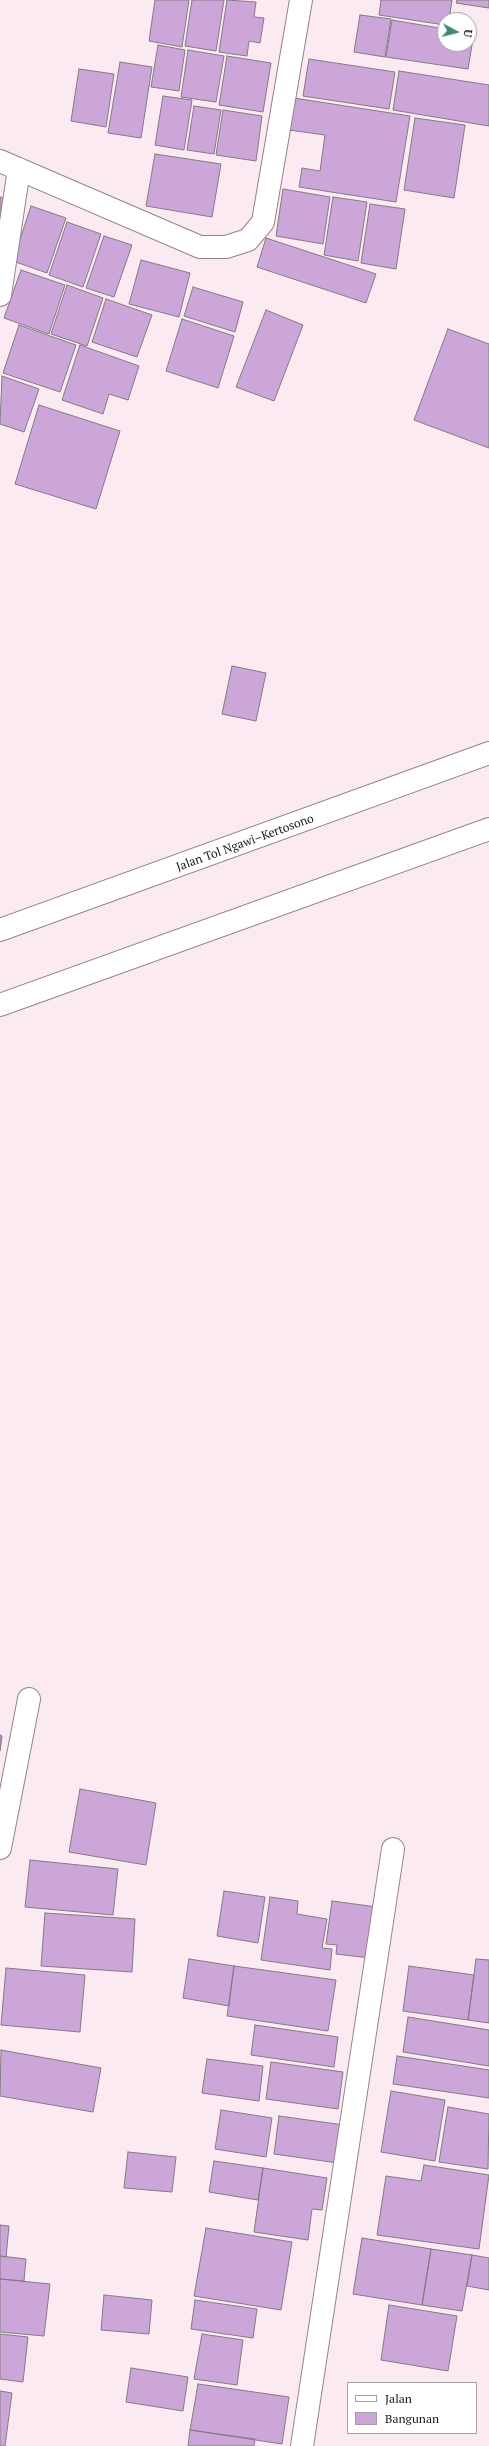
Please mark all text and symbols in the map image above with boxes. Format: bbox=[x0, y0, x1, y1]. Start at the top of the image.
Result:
north arrow bbox=[437, 12, 477, 52]
text: U bbox=[460, 29, 475, 38]
street label: Jalan Tol Ngawi–Kertosono bbox=[174, 811, 316, 875]
legend bbox=[347, 2382, 477, 2434]
text: Jalan bbox=[385, 2391, 412, 2406]
text: Bangunan bbox=[385, 2411, 439, 2426]

